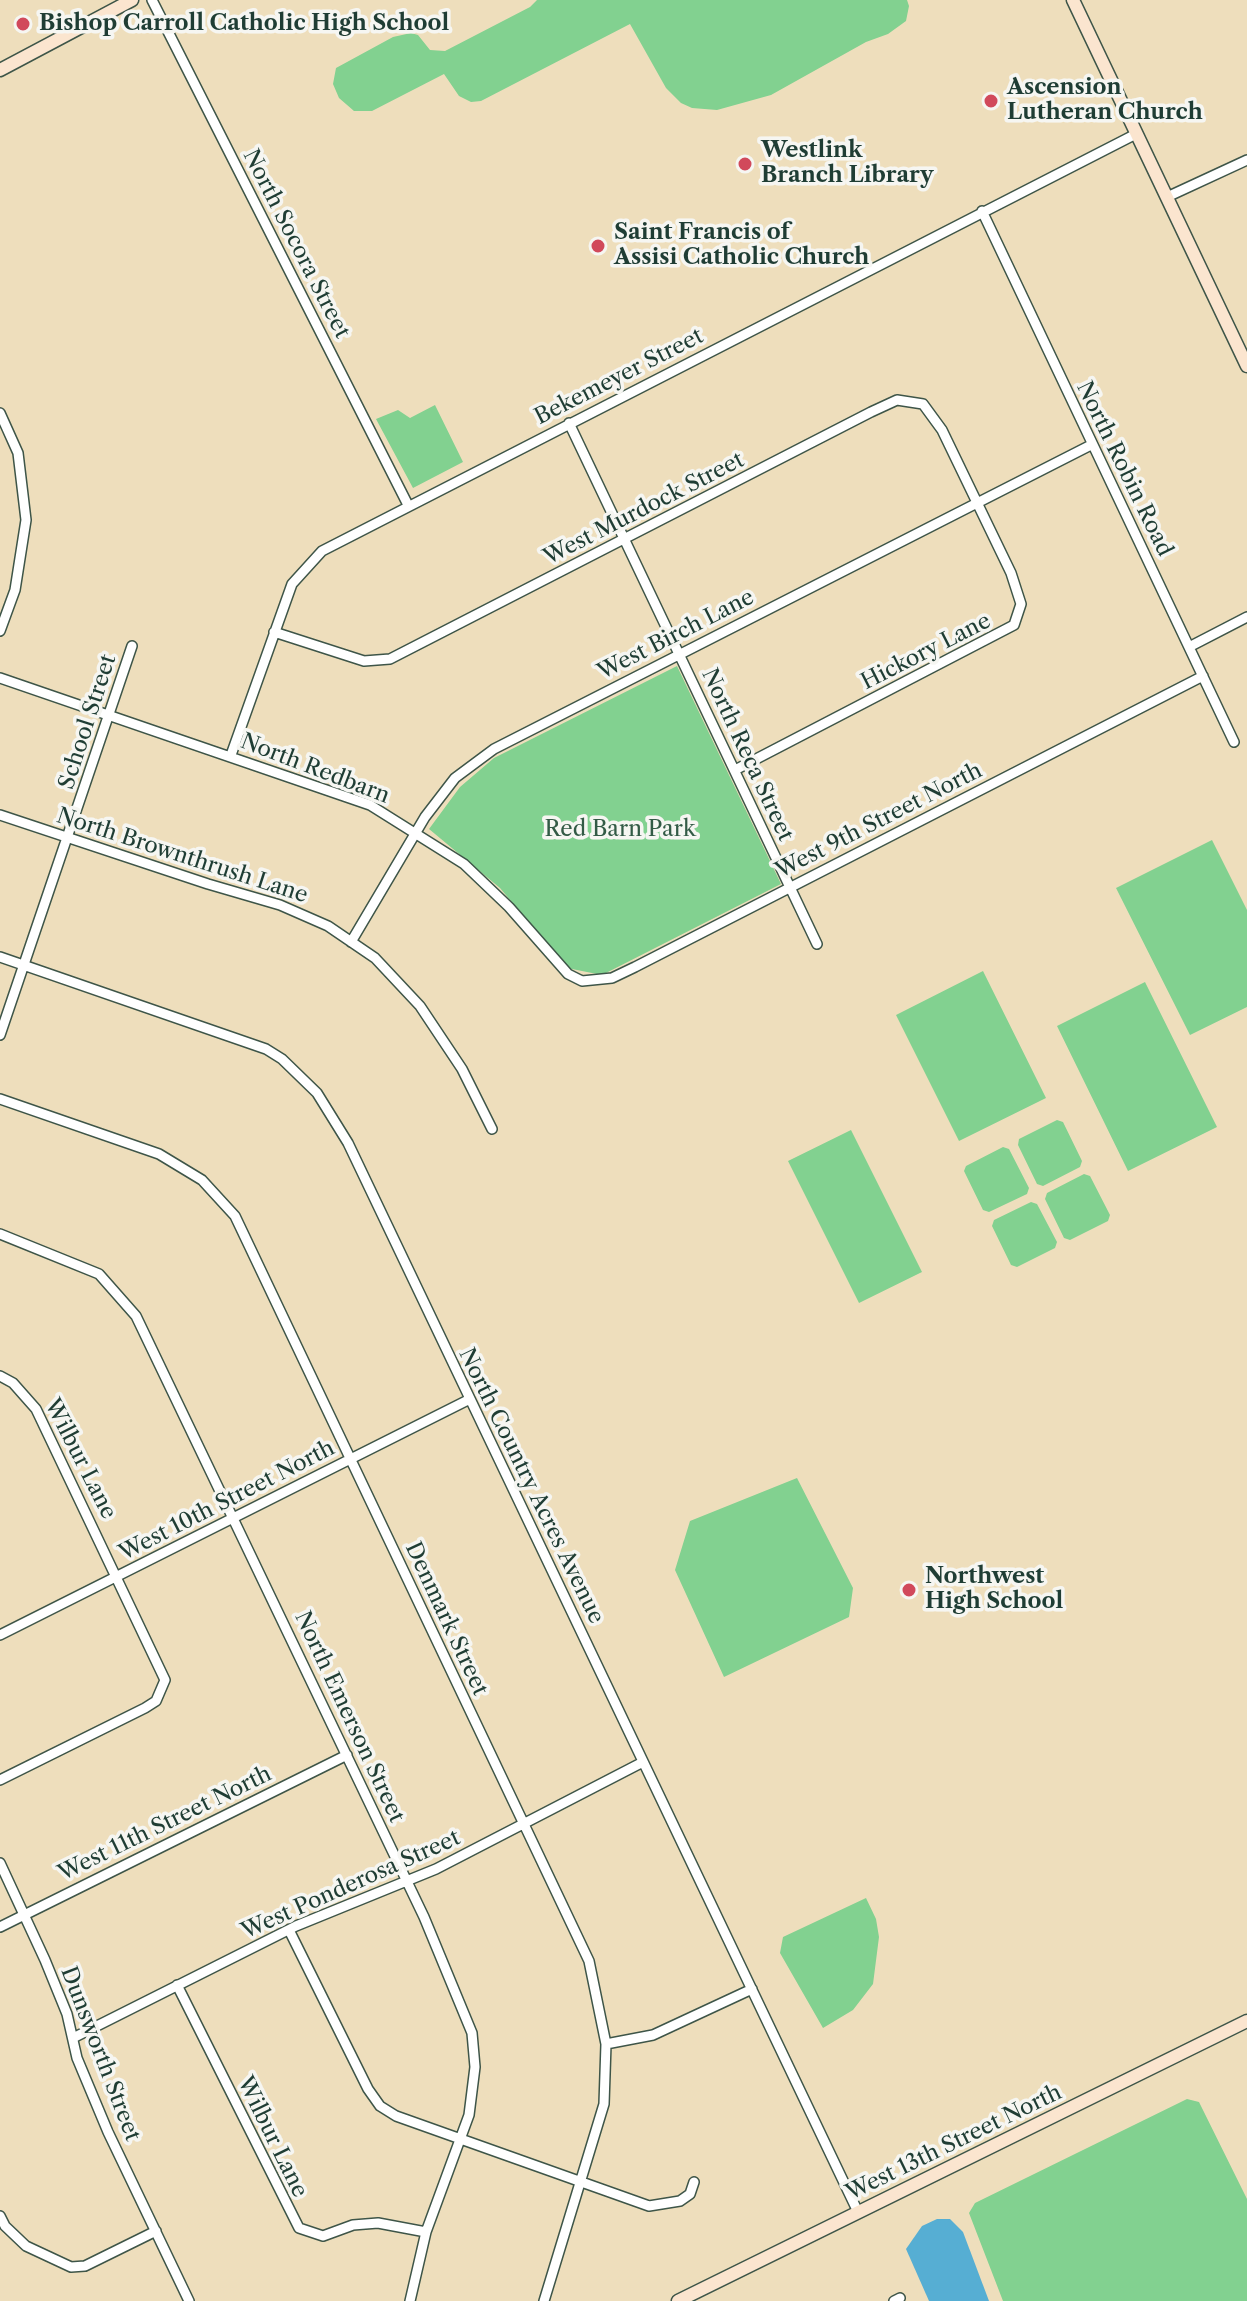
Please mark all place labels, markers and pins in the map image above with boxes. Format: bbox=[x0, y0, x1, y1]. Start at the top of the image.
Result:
place label: Bishop Carroll Catholic High School bbox=[39, 11, 449, 37]
marker: Bishop Carroll Catholic High School bbox=[14, 15, 32, 33]
place label: Ascension Lutheran Church bbox=[1007, 75, 1203, 126]
marker: Ascension Lutheran Church bbox=[982, 92, 1000, 110]
place label: Westlink Branch Library bbox=[761, 138, 933, 190]
marker: Westlink Branch Library bbox=[736, 155, 754, 173]
place label: Saint Francis of Assisi Catholic Church bbox=[614, 220, 869, 272]
marker: Saint Francis of Assisi Catholic Church bbox=[589, 237, 607, 255]
place label: Northwest High School bbox=[925, 1564, 1063, 1616]
marker: Northwest High School bbox=[900, 1581, 918, 1599]

